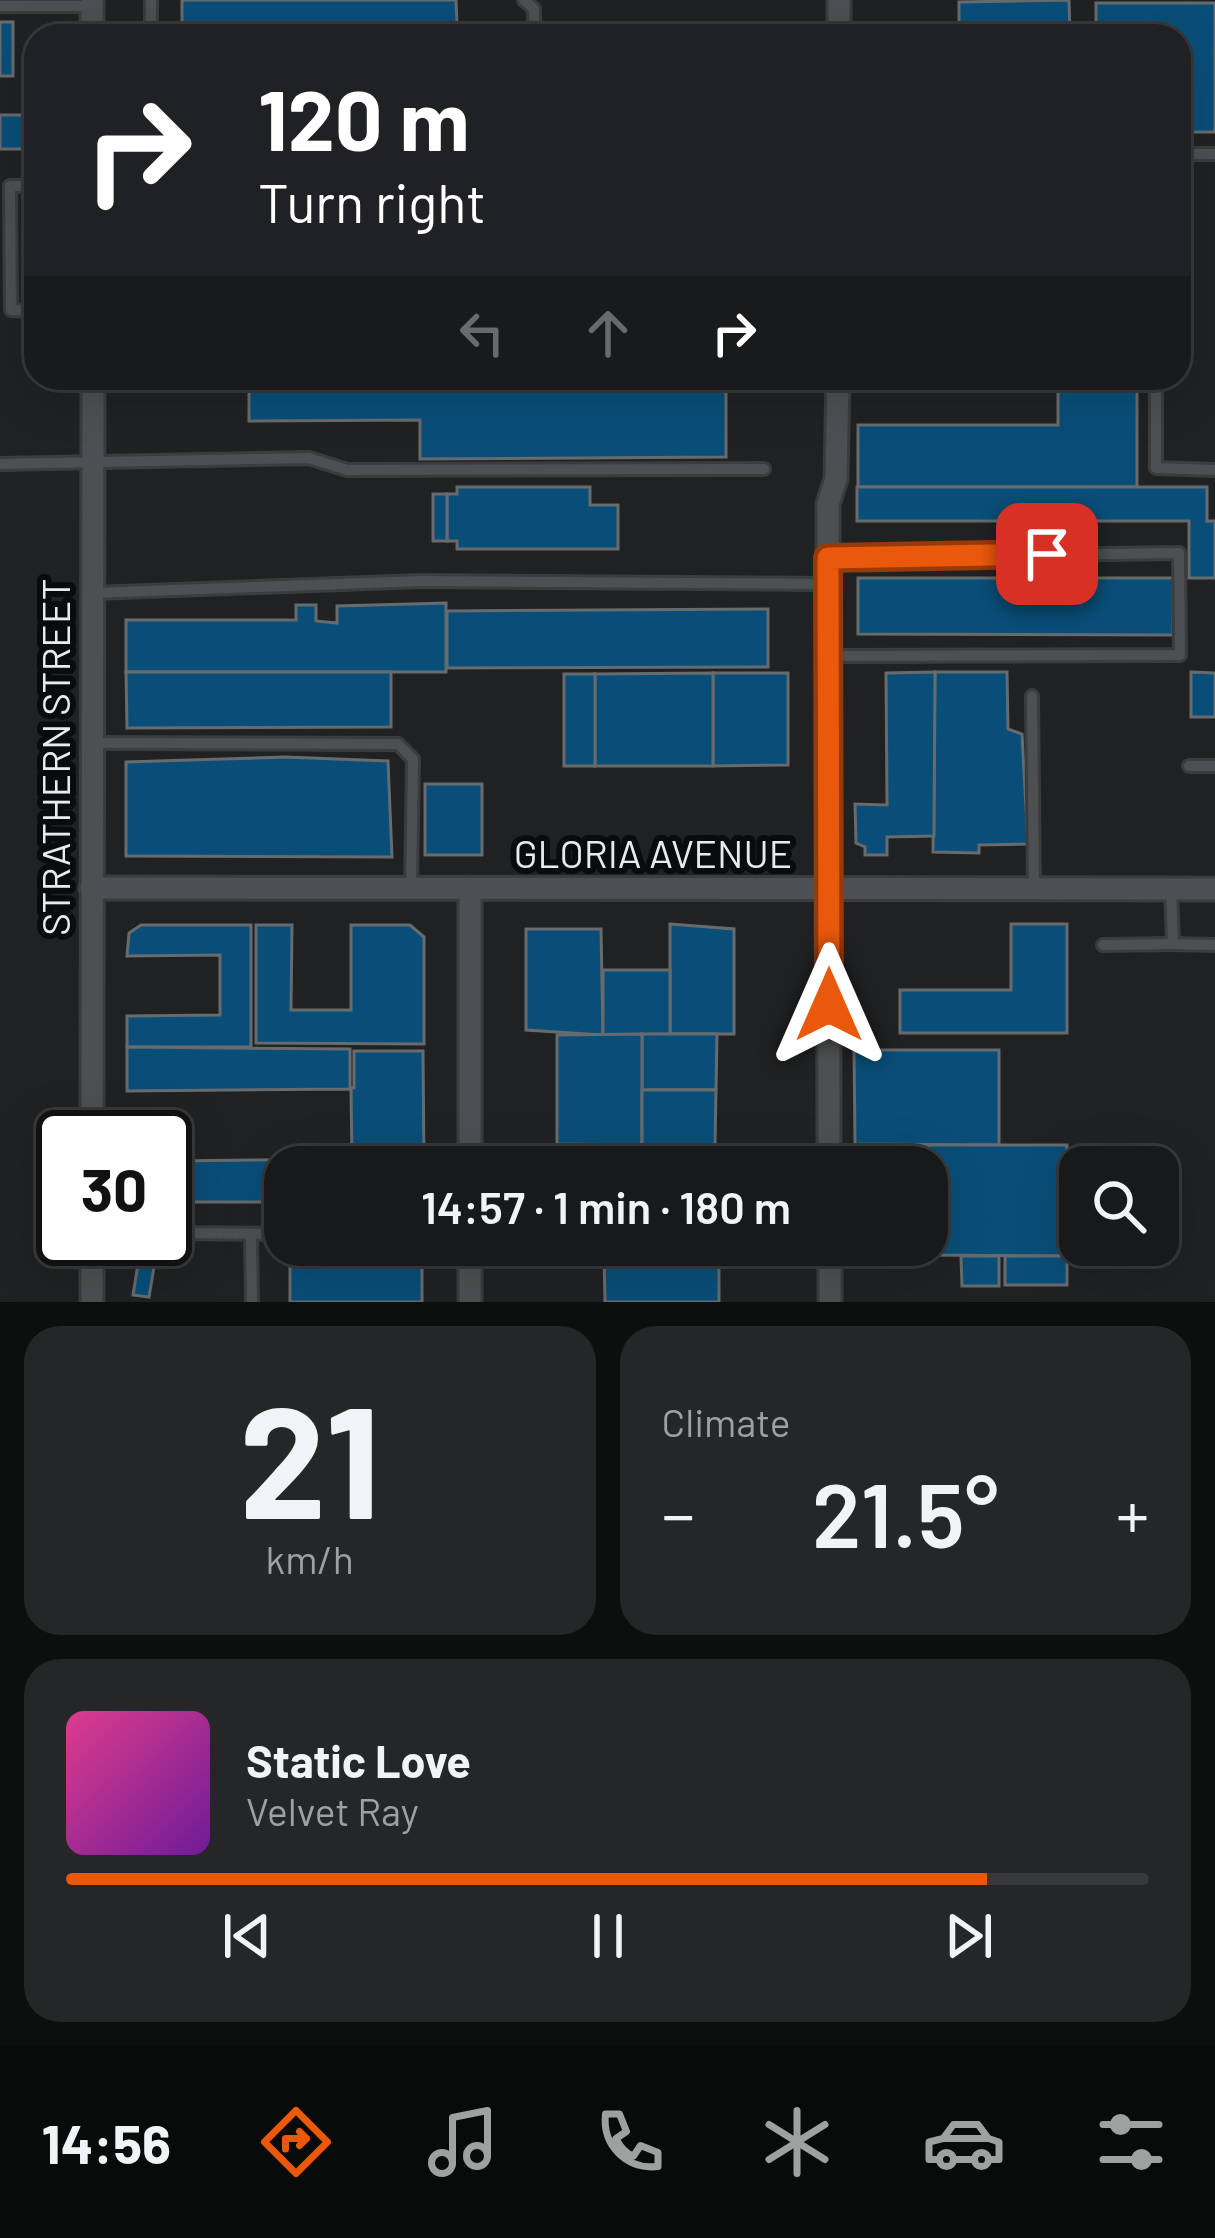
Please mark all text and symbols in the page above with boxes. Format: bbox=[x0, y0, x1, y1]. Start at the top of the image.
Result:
text: 120 m bbox=[258, 67, 470, 168]
icon: right bbox=[60, 72, 216, 228]
text: Turn right bbox=[258, 169, 486, 234]
icon: left bbox=[449, 300, 515, 366]
icon: ahead bbox=[575, 300, 641, 366]
icon: right bbox=[701, 300, 767, 366]
pin bbox=[996, 503, 1098, 605]
icon: arrive bbox=[1014, 521, 1080, 587]
street label: STRATHERN STREET bbox=[31, 578, 78, 936]
street label: GLORIA AVENUE bbox=[514, 829, 792, 876]
position arrow bbox=[766, 942, 892, 1068]
speed limit sign: 30 bbox=[36, 1110, 192, 1266]
map controls bbox=[1059, 1146, 1179, 1266]
button: search bbox=[1059, 1146, 1179, 1266]
text: 14:57 · 1 min · 180 m bbox=[421, 1179, 791, 1233]
text: 21 bbox=[239, 1363, 381, 1550]
text: Climate bbox=[662, 1398, 791, 1445]
text: 21.5° bbox=[812, 1458, 999, 1566]
text: − bbox=[662, 1473, 695, 1552]
text: + bbox=[1116, 1473, 1149, 1552]
text: km/h bbox=[266, 1535, 354, 1582]
text: Static Love bbox=[246, 1733, 471, 1787]
text: Velvet Ray bbox=[246, 1787, 419, 1834]
icon: previous bbox=[214, 1903, 280, 1969]
icon: pause bbox=[575, 1903, 641, 1969]
icon: next bbox=[936, 1903, 1002, 1969]
icon: directions bbox=[254, 2100, 338, 2184]
icon: music bbox=[421, 2100, 505, 2184]
icon: phone bbox=[588, 2100, 672, 2184]
icon: climate bbox=[755, 2100, 839, 2184]
icon: car bbox=[922, 2100, 1006, 2184]
icon: filters bbox=[1089, 2100, 1173, 2184]
text: 14:56 bbox=[42, 2110, 171, 2175]

